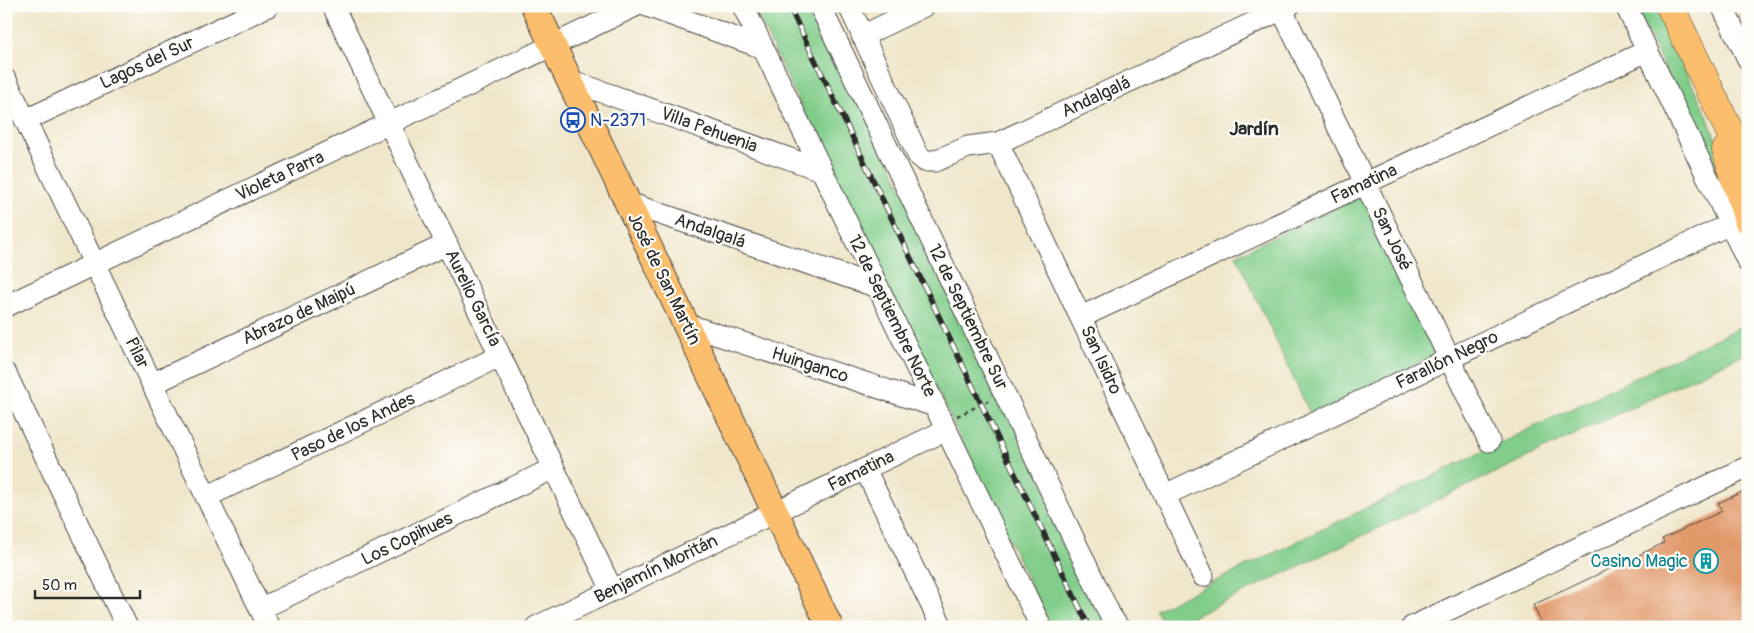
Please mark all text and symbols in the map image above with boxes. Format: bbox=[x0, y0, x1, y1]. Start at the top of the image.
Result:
street label: Lagos del Sur bbox=[96, 31, 198, 95]
street label: Andalgalá bbox=[1058, 71, 1134, 123]
street label: Villa Pehuenia bbox=[657, 102, 761, 158]
bus stop icon: N-2371 bbox=[560, 107, 586, 133]
place label: N-2371 bbox=[590, 109, 646, 132]
district label: Jardín bbox=[1229, 117, 1279, 141]
street label: Violeta Parra bbox=[232, 145, 328, 207]
street label: Famatina bbox=[1327, 159, 1401, 209]
street label: San José bbox=[1367, 203, 1417, 275]
street label: Andalgalá bbox=[672, 208, 748, 254]
street label: José de San Martín bbox=[622, 209, 706, 349]
street label: 12 de Septiembre Norte bbox=[843, 231, 941, 401]
street label: 12 de Septiembre Sur bbox=[923, 240, 1014, 394]
street label: Aurelio García bbox=[440, 246, 506, 350]
street label: Abrazo de Maipú bbox=[239, 278, 359, 350]
street label: San Isidro bbox=[1075, 322, 1127, 398]
street label: Farallón Negro bbox=[1392, 325, 1502, 395]
street label: Pilar bbox=[120, 333, 155, 373]
street label: Huinganco bbox=[769, 342, 852, 388]
street label: Paso de los Andes bbox=[287, 387, 419, 467]
street label: Famatina bbox=[824, 445, 898, 497]
street label: Los Copihues bbox=[358, 507, 456, 571]
street label: Benjamín Moritán bbox=[590, 529, 722, 609]
building icon: Casino Magic bbox=[1693, 548, 1719, 574]
place label: Casino Magic bbox=[1591, 550, 1688, 573]
scale bar bbox=[35, 568, 140, 600]
text: 50 m bbox=[42, 576, 77, 595]

